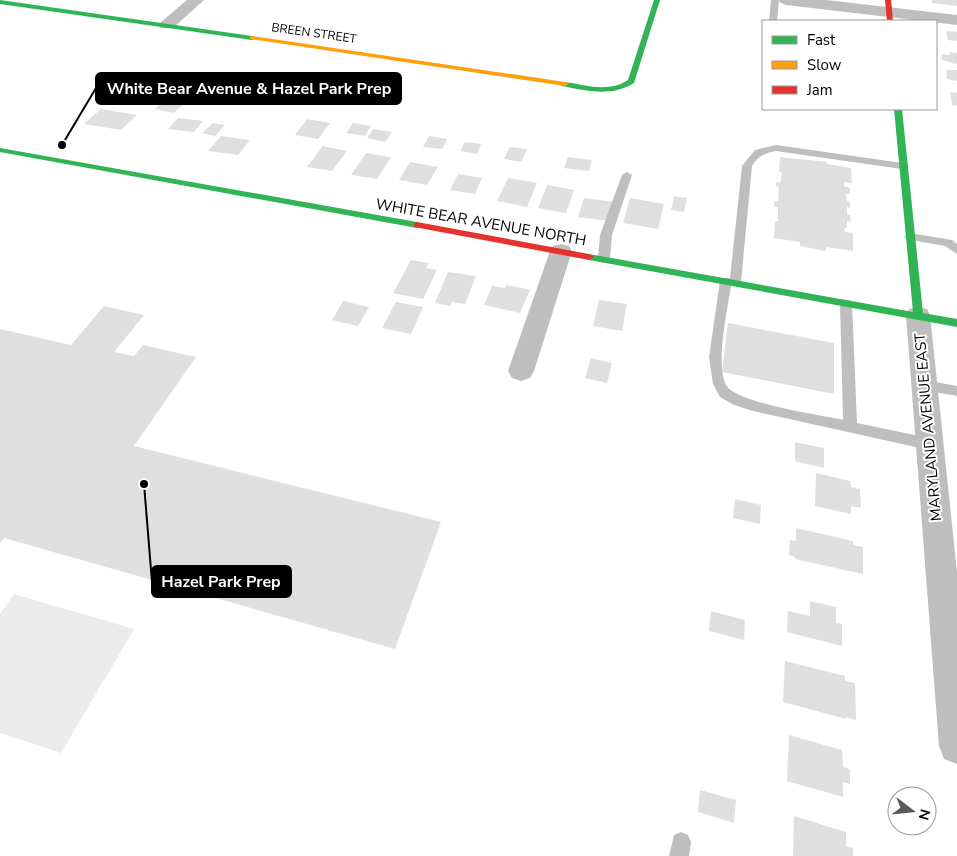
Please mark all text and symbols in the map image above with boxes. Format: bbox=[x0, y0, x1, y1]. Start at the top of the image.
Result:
street label: BREEN STREET bbox=[270, 19, 358, 47]
legend bbox=[762, 20, 937, 110]
text: Fast bbox=[807, 30, 836, 50]
text: Slow bbox=[807, 55, 842, 75]
callout: White Bear Avenue & Hazel Park Prep bbox=[96, 73, 401, 104]
text: White Bear Avenue & Hazel Park Prep bbox=[107, 78, 391, 100]
text: Jam bbox=[806, 80, 833, 100]
street label: WHITE BEAR AVENUE NORTH bbox=[374, 194, 588, 250]
street label: MARYLAND AVENUE EAST bbox=[910, 332, 946, 522]
callout: Hazel Park Prep bbox=[152, 566, 291, 597]
text: Hazel Park Prep bbox=[161, 571, 281, 593]
north arrow bbox=[887, 786, 937, 836]
text: N bbox=[913, 807, 935, 822]

